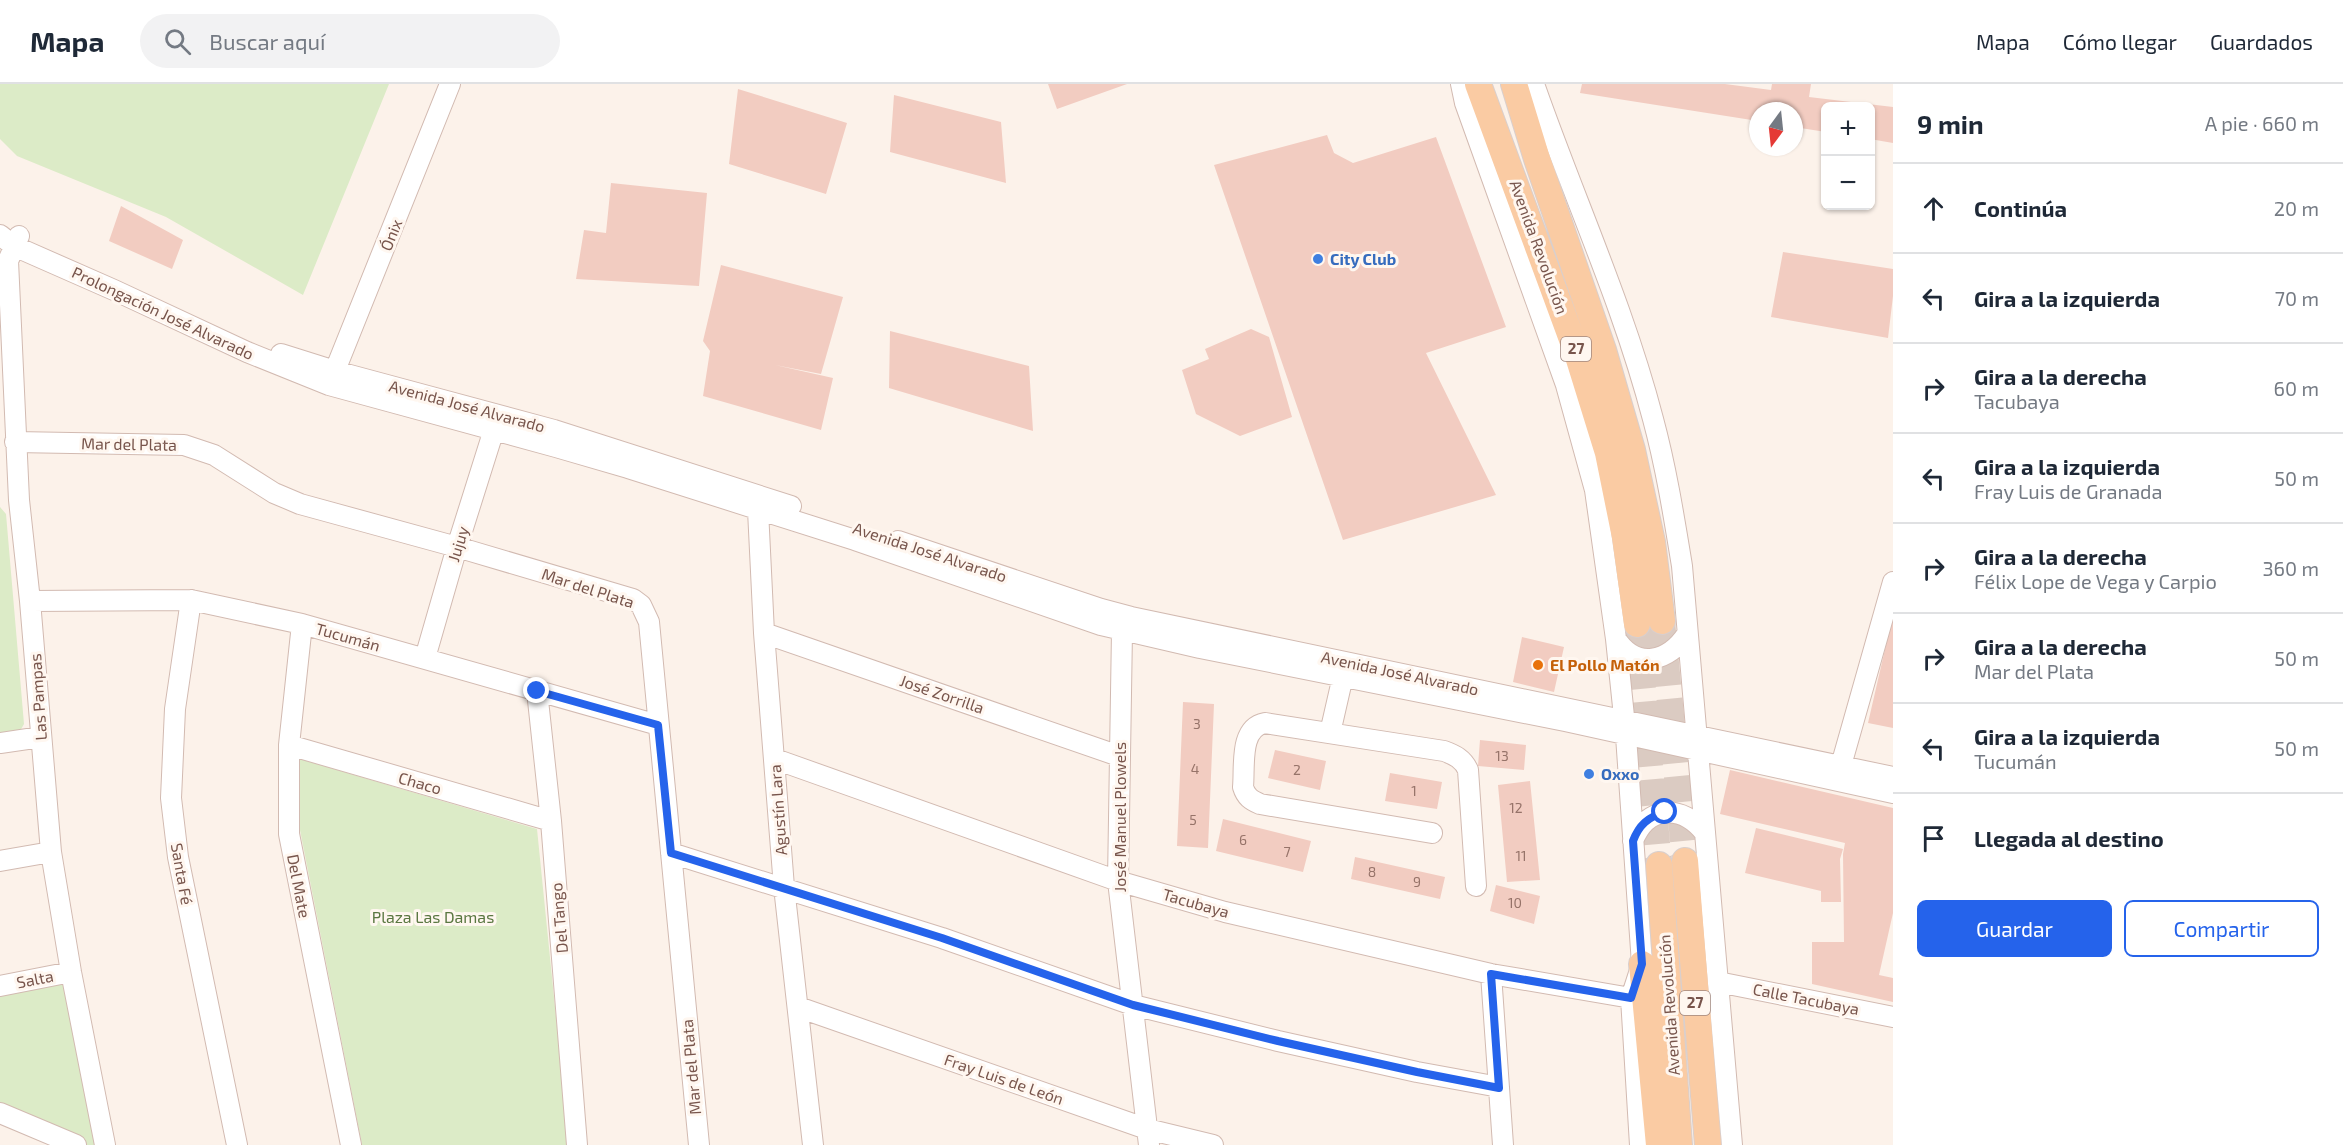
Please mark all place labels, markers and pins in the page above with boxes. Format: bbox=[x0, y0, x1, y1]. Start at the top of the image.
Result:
place label: City Club bbox=[1330, 249, 1396, 269]
marker: City Club bbox=[1311, 252, 1325, 266]
place label: El Pollo Matón bbox=[1550, 655, 1660, 674]
marker: El Pollo Matón bbox=[1531, 658, 1545, 672]
place label: Oxxo bbox=[1601, 764, 1639, 783]
marker: Oxxo bbox=[1582, 767, 1596, 781]

